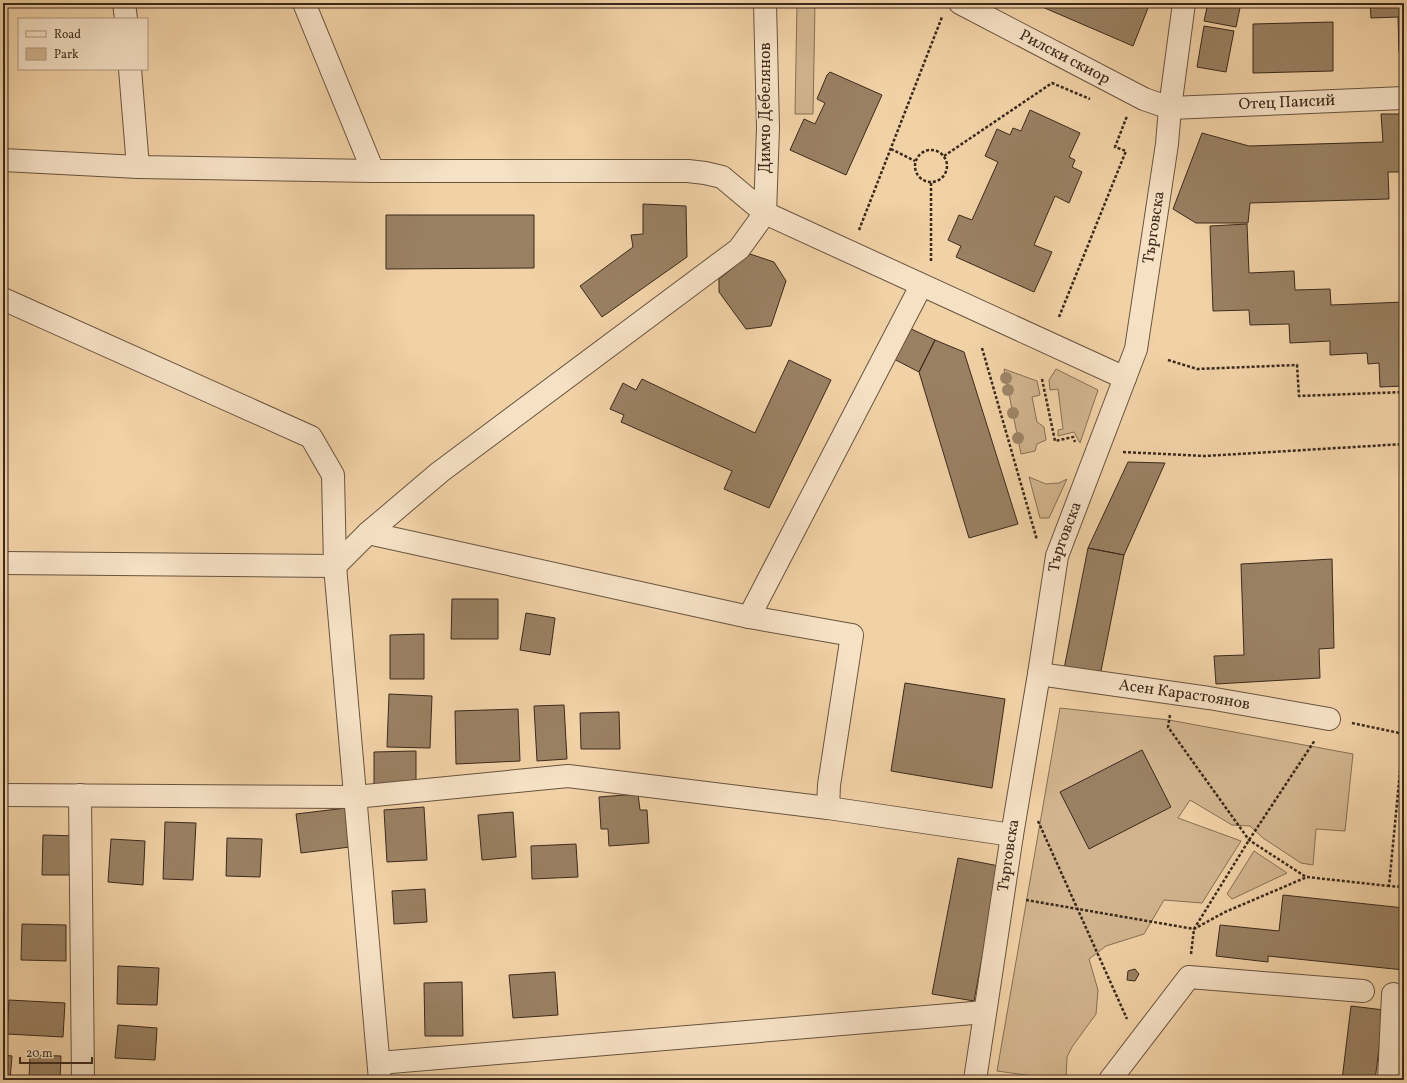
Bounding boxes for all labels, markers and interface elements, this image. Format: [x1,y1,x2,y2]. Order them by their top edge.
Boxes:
legend [18,18,148,70]
street label: Рилски скиор [1015,25,1114,90]
text: Road [54,27,81,43]
street label: Димчо Дебелянов [755,42,777,174]
text: Park [54,47,79,63]
street label: Отец Паисий [1238,90,1336,116]
street label: Търговска [1138,189,1171,265]
street label: Търговска [1044,499,1088,573]
street label: Асен Карастоянов [1117,674,1252,716]
street label: Търговска [993,818,1025,893]
scale bar [20,1039,92,1065]
text: 20 m [26,1046,53,1062]

